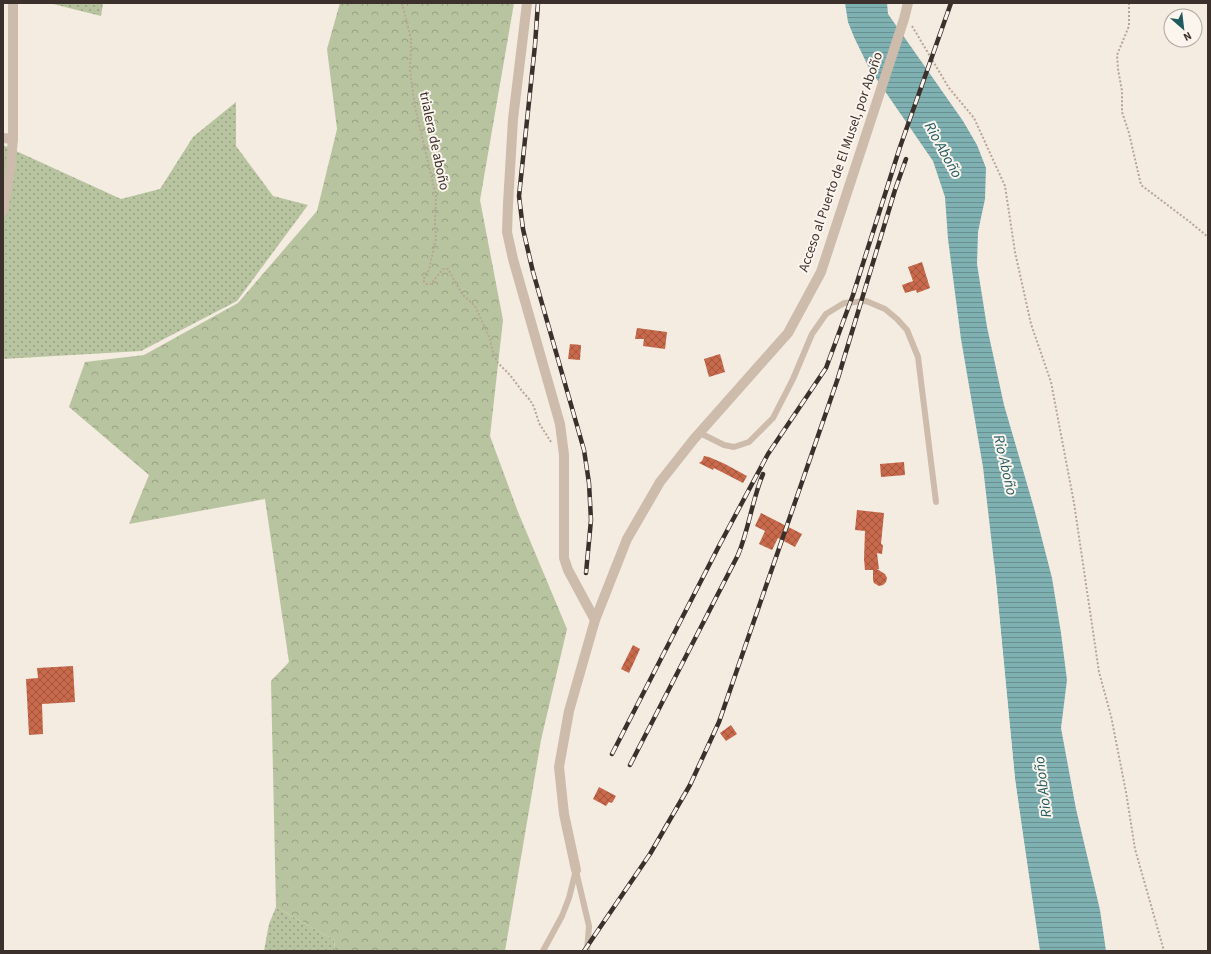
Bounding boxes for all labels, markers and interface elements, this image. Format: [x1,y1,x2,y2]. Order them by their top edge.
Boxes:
north arrow [1163,8,1203,48]
text: N [1181,28,1194,45]
street label: Acceso al Puerto de El Musel, por Aboño [794,49,888,275]
street label: trialera de aboño [414,90,454,192]
water label: Rio Aboño [919,118,967,182]
water label: Rio Aboño [988,433,1022,498]
water label: Rio Aboño [1029,755,1057,819]

